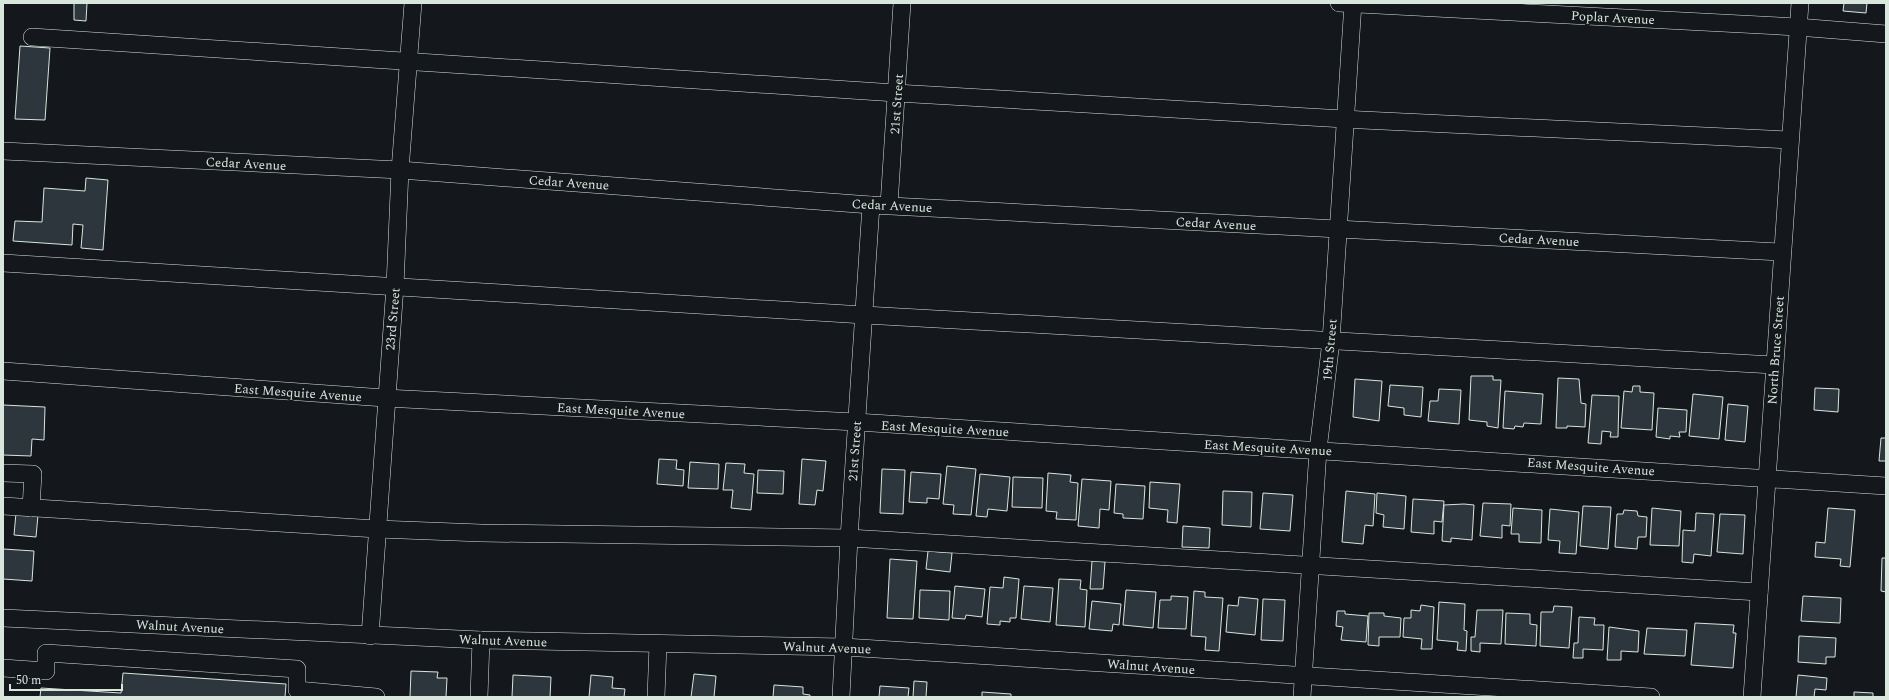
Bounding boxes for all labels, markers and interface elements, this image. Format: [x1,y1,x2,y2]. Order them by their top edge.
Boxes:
street label: Poplar Avenue [1571,6,1655,30]
street label: 21st Street [885,73,909,135]
street label: Cedar Avenue [205,152,287,176]
street label: Cedar Avenue [528,170,610,196]
street label: Cedar Avenue [851,194,933,218]
street label: Cedar Avenue [1175,212,1257,236]
street label: Cedar Avenue [1498,228,1580,252]
street label: 23rd Street [380,287,406,351]
street label: North Bruce Street [1762,295,1790,405]
street label: 19th Street [1317,318,1343,382]
street label: East Mesquite Avenue [233,379,363,407]
street label: East Mesquite Avenue [556,398,686,424]
street label: East Mesquite Avenue [880,416,1010,442]
street label: 21st Street [843,420,867,482]
street label: East Mesquite Avenue [1203,435,1333,461]
street label: East Mesquite Avenue [1526,453,1656,481]
street label: Walnut Avenue [135,615,225,639]
street label: Walnut Avenue [459,629,547,653]
street label: Walnut Avenue [783,636,871,660]
street label: Walnut Avenue [1106,654,1196,680]
scale bar [10,666,122,692]
text: 50 m [16,671,41,690]

